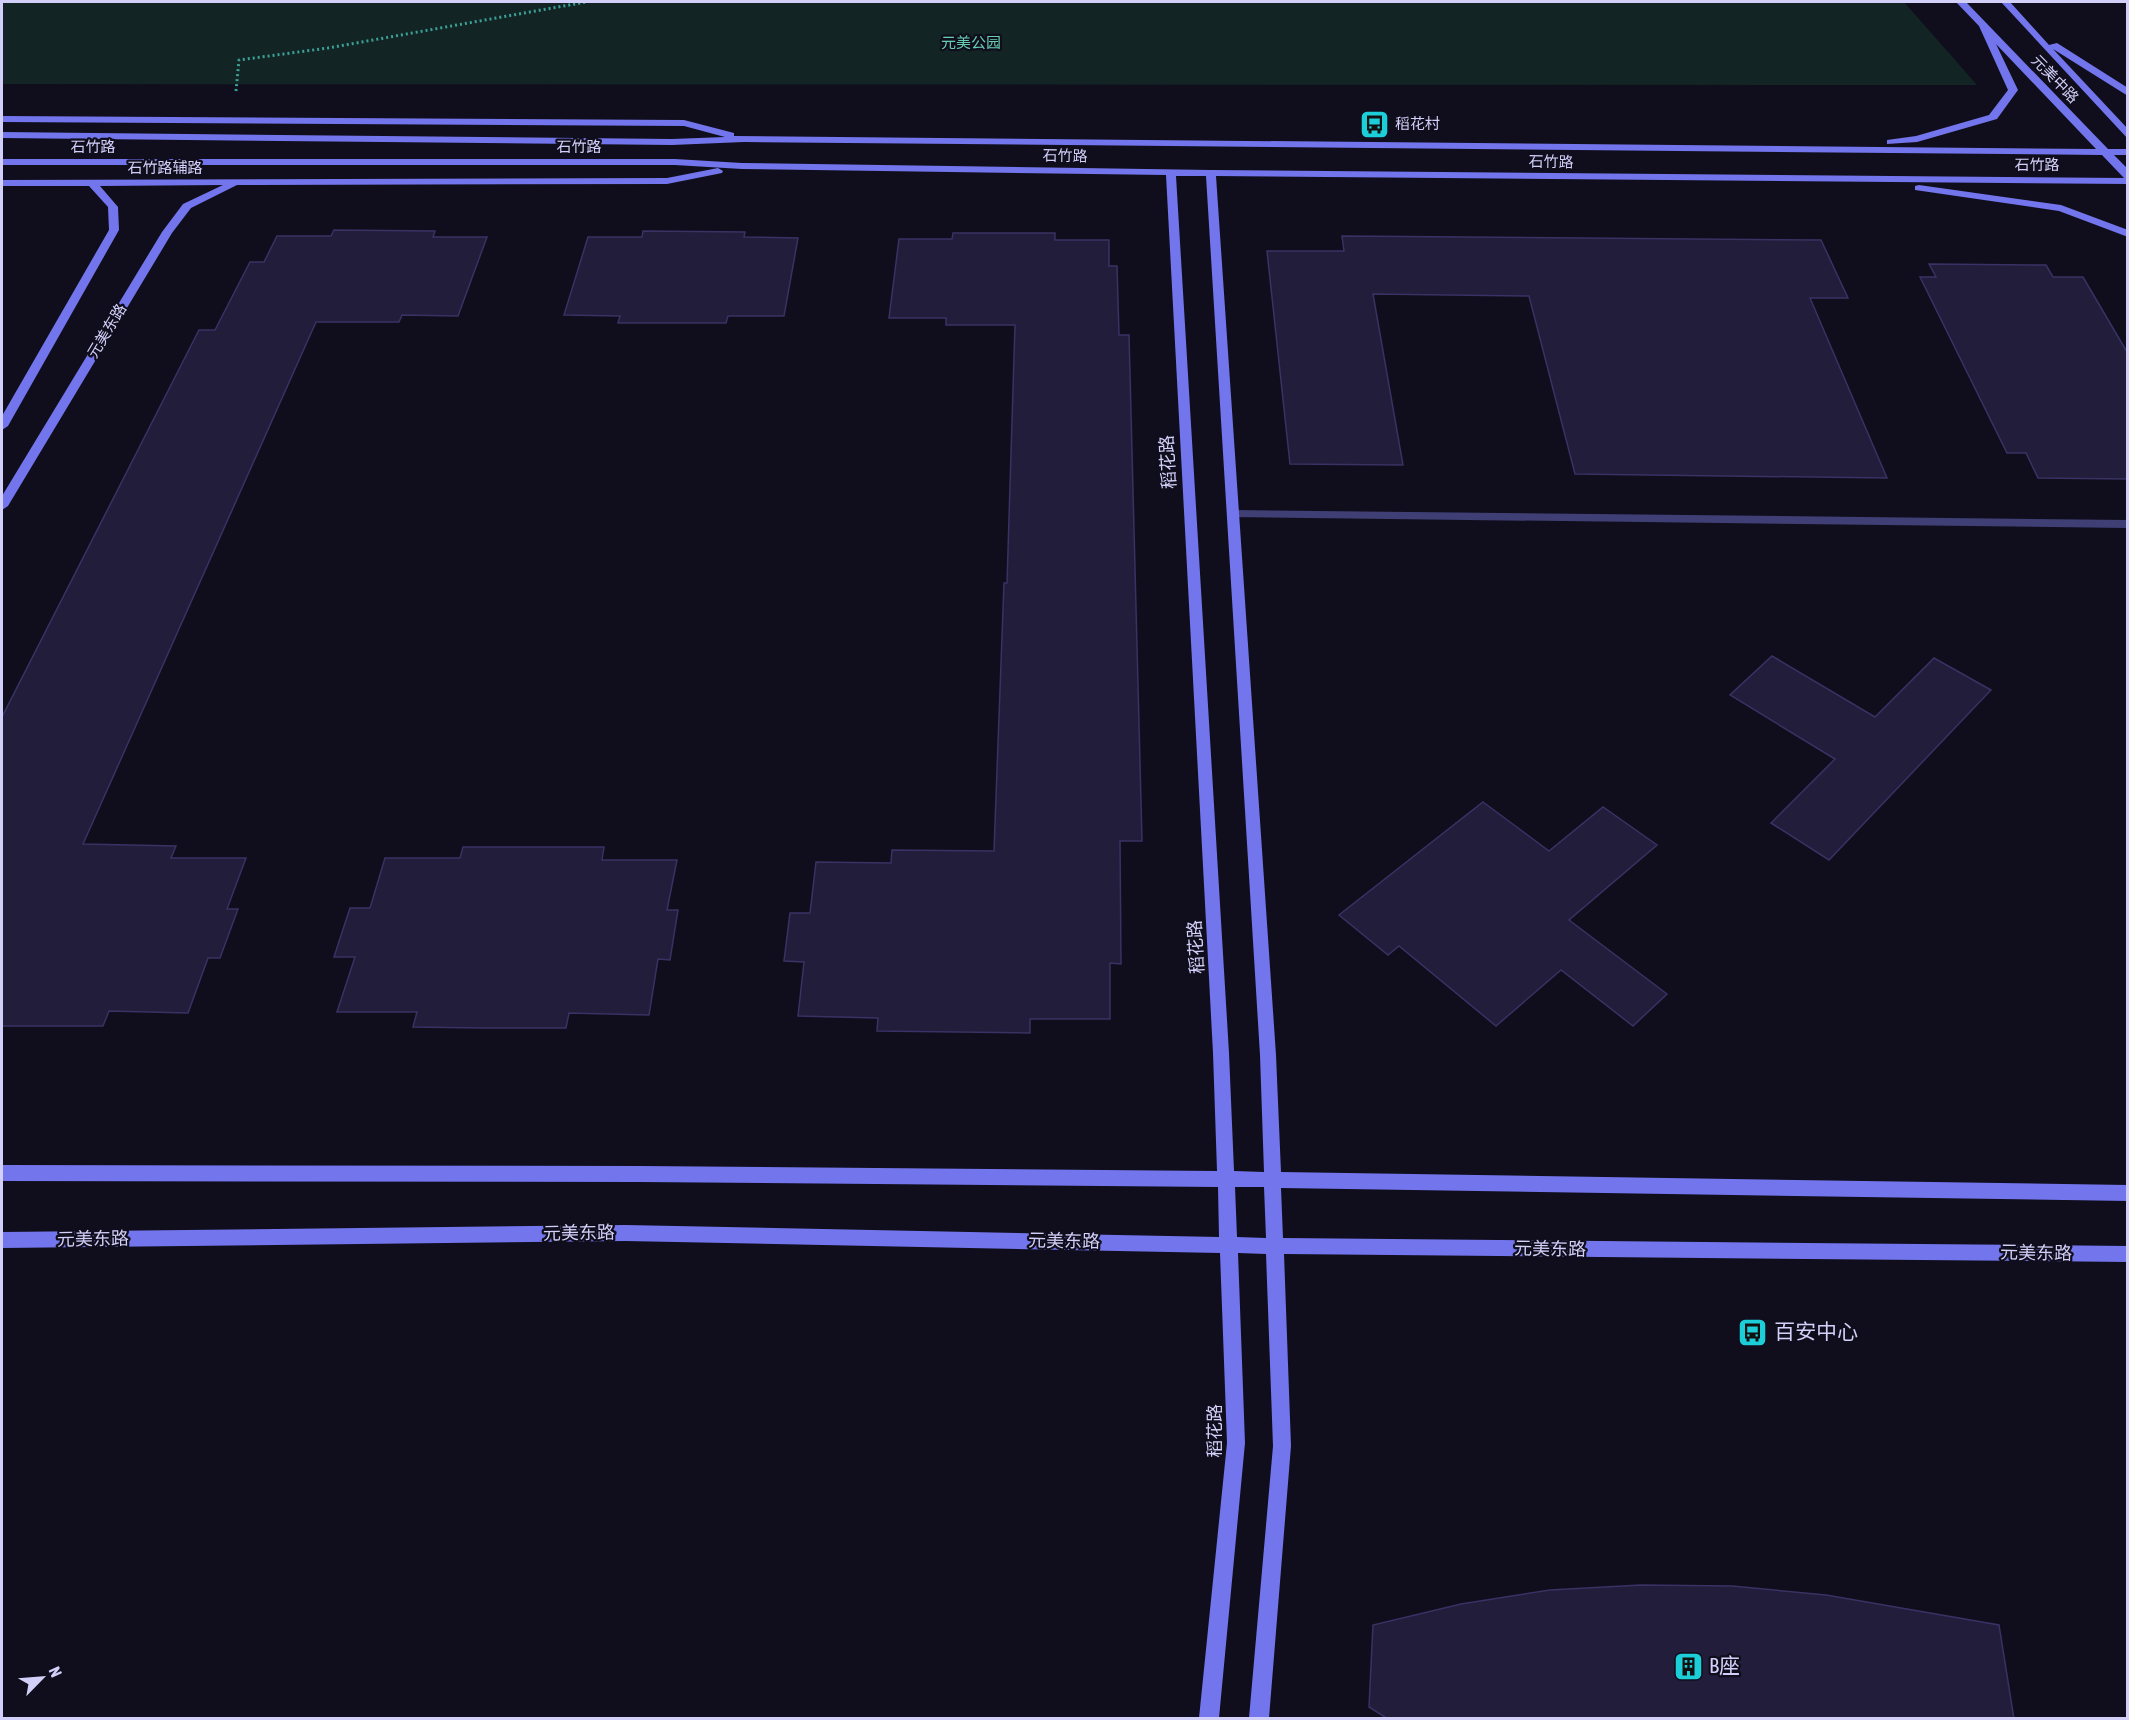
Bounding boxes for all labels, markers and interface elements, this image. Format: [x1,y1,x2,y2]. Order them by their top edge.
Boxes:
park label: 元美公园 [941,34,1001,51]
street label: 元美中路 [2028,51,2082,106]
bus stop icon: 稻花村 [1358,108,1390,140]
place label: 稻花村 [1395,115,1440,132]
street label: 石竹路 [70,138,116,155]
street label: 石竹路 [556,138,602,155]
street label: 石竹路 [1042,147,1088,164]
street label: 石竹路 [1528,153,1574,170]
street label: 石竹路 [2014,156,2060,173]
street label: 石竹路辅路 [127,159,203,176]
street label: 元美东路 [84,301,129,361]
street label: 稻花路 [1156,435,1179,490]
street label: 稻花路 [1184,920,1207,975]
street label: 元美东路 [543,1221,615,1244]
street label: 元美东路 [57,1227,129,1250]
street label: 元美东路 [1028,1229,1100,1252]
street label: 元美东路 [1514,1237,1586,1260]
street label: 元美东路 [2000,1241,2072,1264]
bus stop icon: 百安中心 [1737,1316,1769,1348]
place label: 百安中心 [1774,1319,1858,1343]
street label: 稻花路 [1204,1404,1225,1458]
north arrow [12,1648,72,1708]
building icon: B座 [1672,1650,1704,1682]
place label: B座 [1709,1653,1740,1677]
text: N [45,1664,66,1680]

